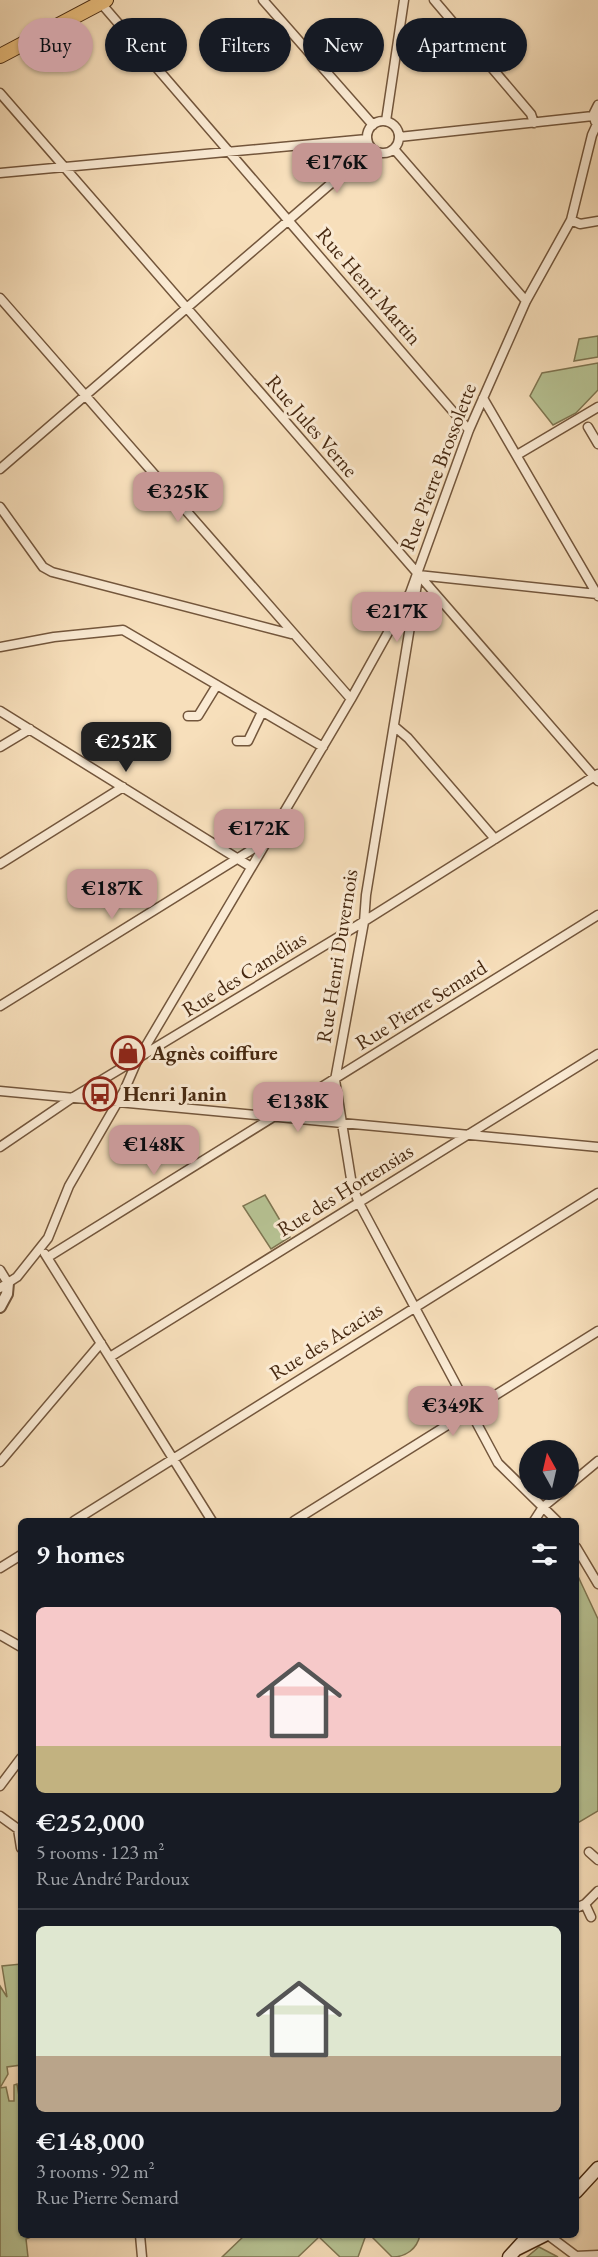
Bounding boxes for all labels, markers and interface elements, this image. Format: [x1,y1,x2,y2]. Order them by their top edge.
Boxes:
chip: Buy [18,18,93,72]
chip: Rent [105,18,187,72]
chip: Filters [199,18,291,72]
chip: New [303,18,384,72]
chip: Apartment [396,18,527,72]
pin: €176K [295,143,379,194]
text: €176K [306,149,368,175]
street label: Rue Henri Martin [311,221,428,350]
street label: Rue Jules Verne [260,369,364,483]
street label: Rue Pierre Brossolette [393,379,482,555]
pin: €325K [136,472,220,523]
text: €325K [147,478,209,504]
pin: €217K [355,592,439,643]
text: €217K [366,598,428,624]
pin: €252K [84,722,168,773]
text: €252K [95,728,157,754]
pin: €172K [217,809,301,860]
text: €172K [228,815,290,841]
street label: Rue Henri Duvernois [309,867,364,1045]
pin: €187K [70,869,154,920]
text: €187K [81,875,143,901]
street label: Rue des Camélias [177,925,311,1022]
street label: Rue Pierre Semard [350,953,492,1056]
shop icon: Agnès coiffure [110,1035,146,1071]
place label: Agnès coiffure [150,1039,278,1066]
bus stop icon: Henri Janin [82,1076,118,1112]
place label: Henri Janin [123,1080,227,1107]
pin: €138K [256,1082,340,1133]
text: €138K [267,1088,329,1114]
pin: €148K [112,1125,196,1176]
text: €148K [123,1131,185,1157]
street label: Rue des Hortensias [272,1137,418,1242]
street label: Rue des Acacias [264,1295,387,1386]
pin: €349K [411,1386,495,1437]
text: €349K [422,1392,484,1418]
north arrow [519,1440,579,1500]
map controls [519,1440,579,1500]
text: 9 homes [36,1537,125,1571]
icon: filters [528,1538,561,1571]
icon: home [245,1646,353,1754]
text: €252,000 [36,1805,144,1839]
text: 5 rooms · 123 m² [36,1839,164,1865]
text: Rue André Pardoux [36,1865,189,1891]
icon: home [245,1965,353,2073]
text: €148,000 [36,2124,144,2158]
text: 3 rooms · 92 m² [36,2158,155,2184]
text: Rue Pierre Semard [36,2184,179,2210]

